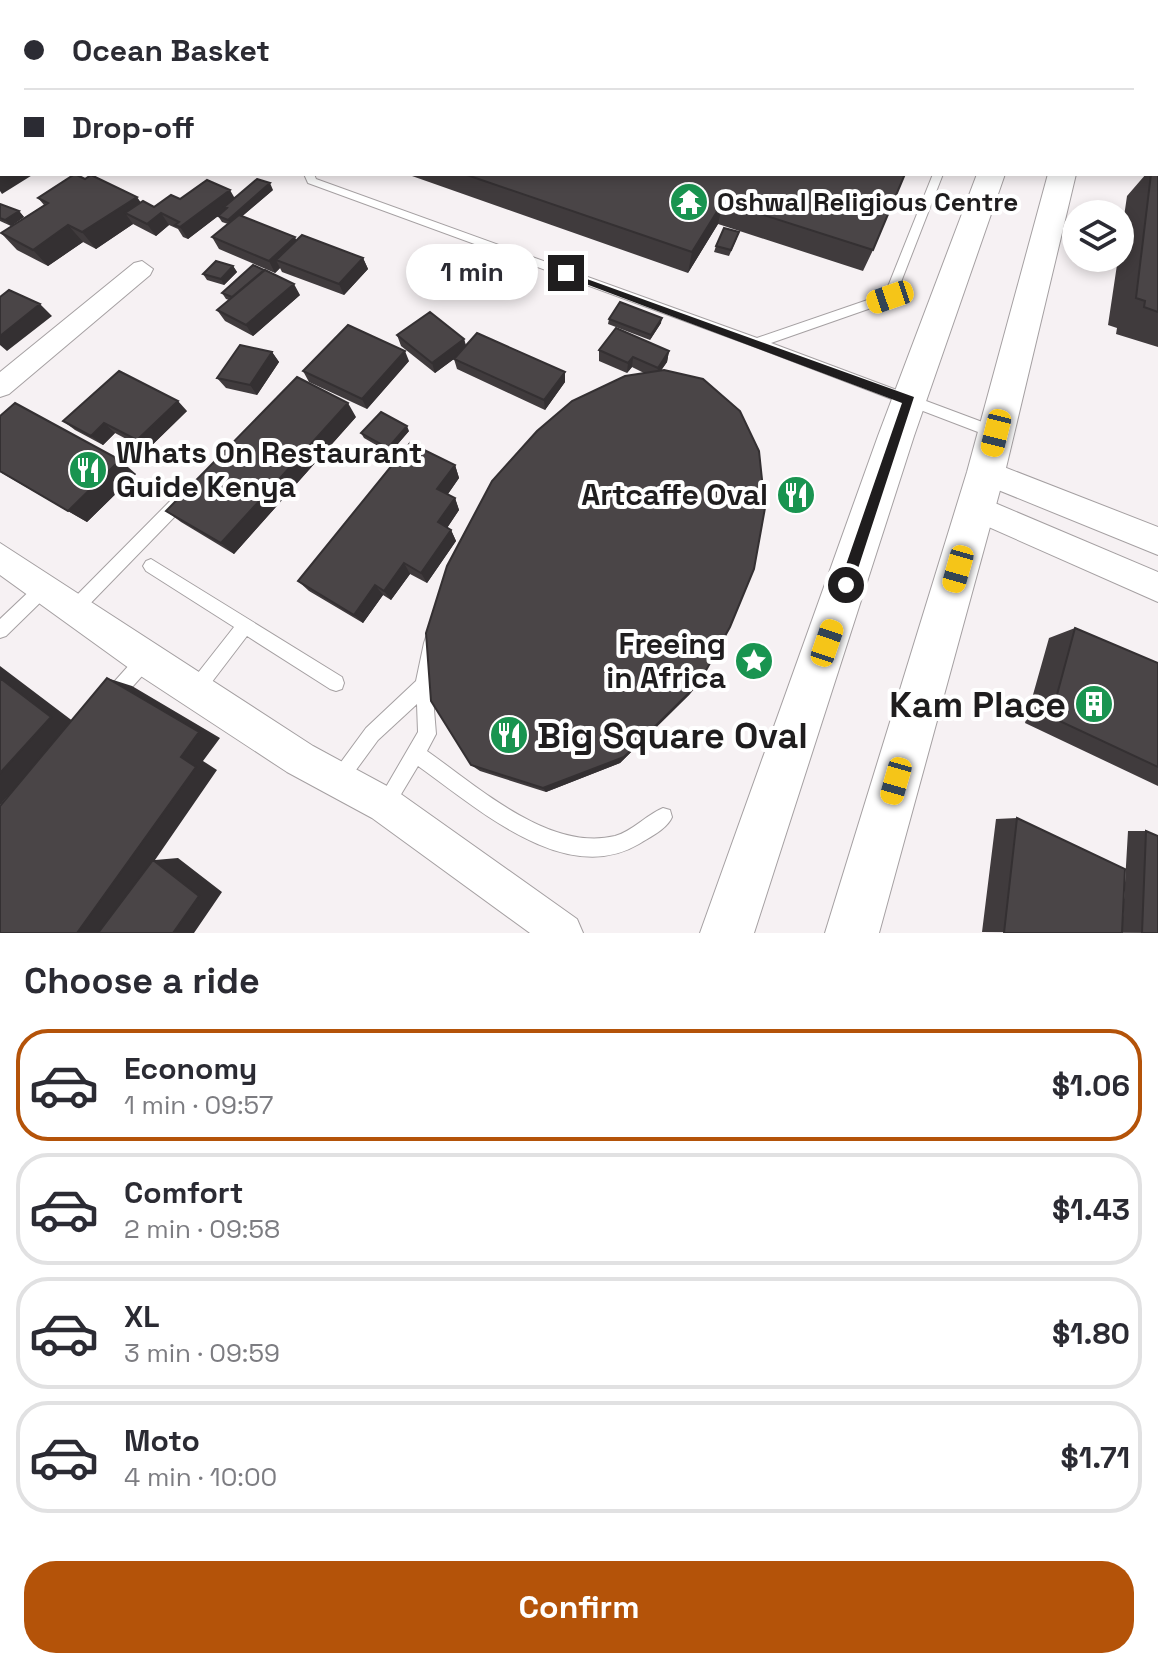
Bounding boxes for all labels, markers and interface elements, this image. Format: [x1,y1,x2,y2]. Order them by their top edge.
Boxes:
text: Ocean Basket [72,31,270,70]
text: Drop-off [72,108,195,147]
temple icon: Oshwal Religious Centre [668,181,710,223]
place label: Oshwal Religious Centre [717,185,1018,219]
map controls [1062,200,1134,272]
button: layers [1062,200,1134,272]
callout: 1 min [406,245,538,301]
text: 1 min [440,255,504,289]
route end [548,255,584,291]
car [863,278,917,316]
car [979,407,1013,459]
place label: Whats On Restaurant Guide Kenya [116,433,422,506]
restaurant icon: Whats On Restaurant Guide Kenya [67,449,109,491]
restaurant icon: Artcaffe Oval [775,474,817,516]
place label: Artcaffe Oval [581,475,768,514]
car [940,543,976,595]
route start [828,567,864,603]
car [808,616,846,670]
place label: Freeing in Africa [606,624,726,697]
place icon: Freeing in Africa [733,640,775,682]
place label: Kam Place [889,682,1066,728]
building icon: Kam Place [1073,683,1115,725]
place label: Big Square Oval [537,713,808,759]
restaurant icon: Big Square Oval [488,714,530,756]
car [878,755,914,807]
text: Choose a ride [24,958,260,1004]
icon: car [28,1049,100,1121]
text: Economy [124,1049,257,1088]
text: $1.06 [1052,1066,1130,1105]
text: 1 min · 09:57 [124,1088,274,1122]
icon: car [28,1173,100,1245]
text: Comfort [124,1173,243,1212]
text: $1.43 [1052,1190,1130,1229]
text: 2 min · 09:58 [124,1212,280,1246]
icon: car [28,1297,100,1369]
text: XL [124,1297,160,1336]
text: $1.80 [1052,1314,1130,1353]
text: 3 min · 09:59 [124,1336,280,1370]
icon: car [28,1421,100,1493]
text: Moto [124,1421,200,1460]
text: $1.71 [1060,1438,1130,1477]
text: 4 min · 10:00 [124,1460,277,1494]
button: Confirm [24,1561,1134,1653]

